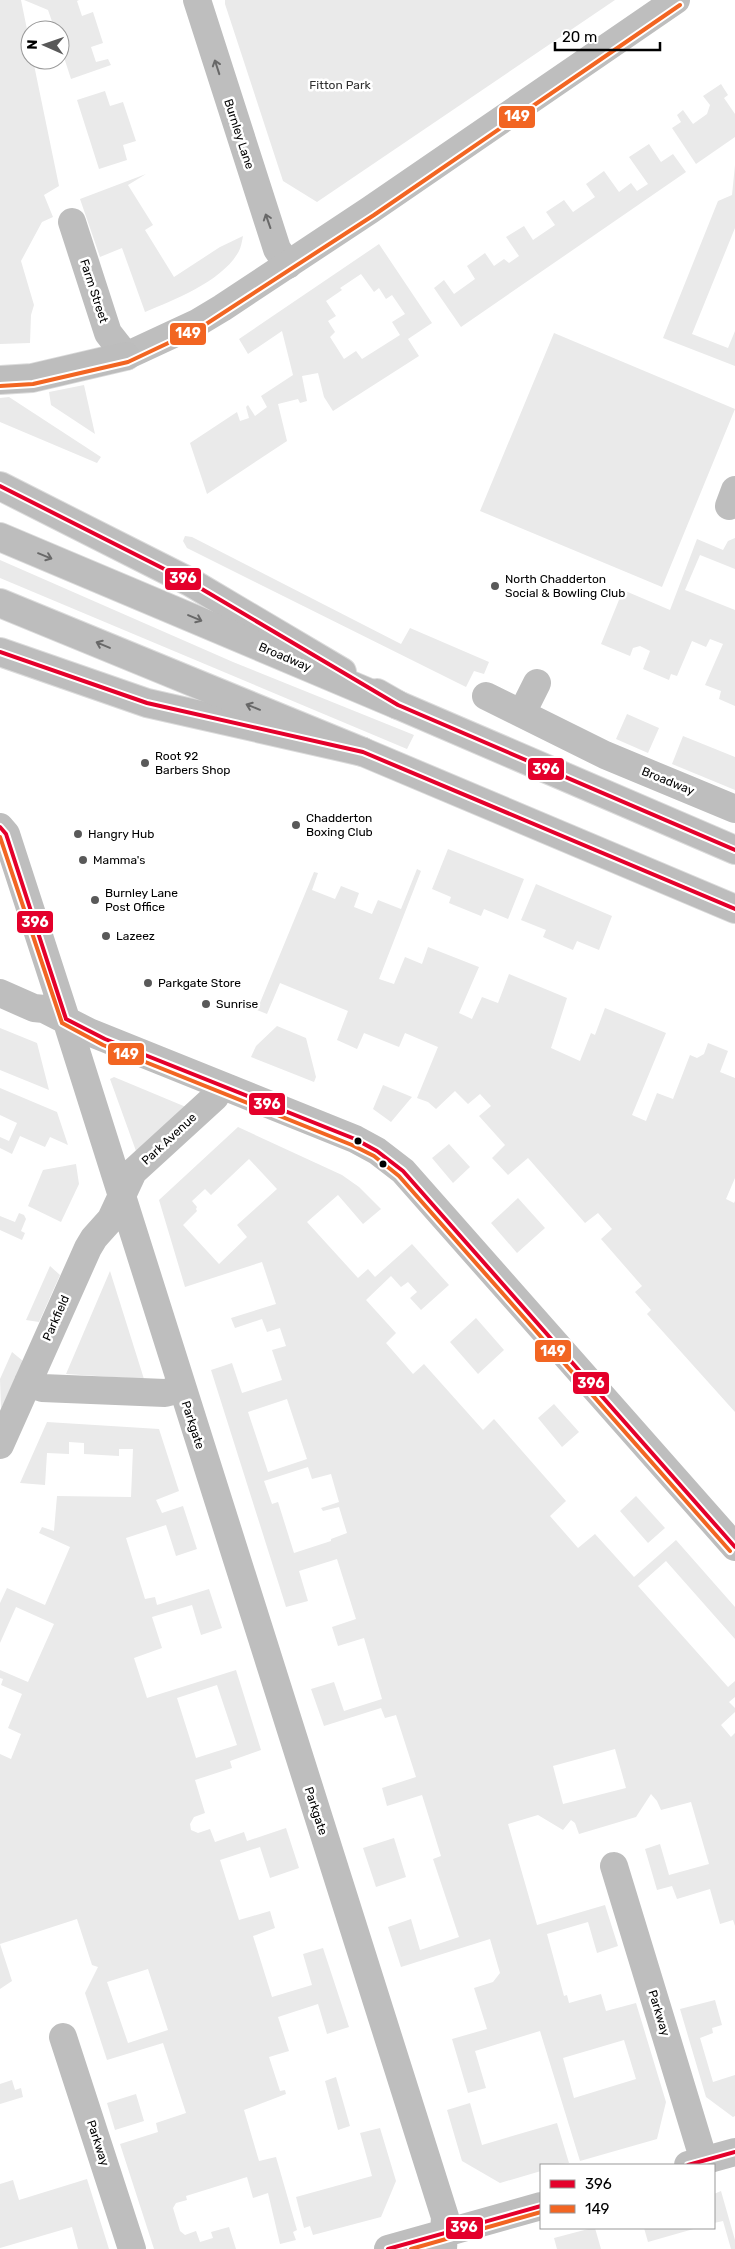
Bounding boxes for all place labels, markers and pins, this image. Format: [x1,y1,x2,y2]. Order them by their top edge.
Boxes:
place label: North Chadderton Social & Bowling Club [505,572,625,600]
marker: North Chadderton Social & Bowling Club [489,580,501,592]
place label: Root 92 Barbers Shop [155,749,231,777]
marker: Root 92 Barbers Shop [139,757,151,769]
place label: Chadderton Boxing Club [306,811,373,839]
marker: Chadderton Boxing Club [290,819,302,831]
place label: Hangry Hub [88,827,154,841]
marker: Hangry Hub [72,828,84,840]
place label: Mamma's [93,853,145,867]
marker: Mamma's [77,854,89,866]
place label: Burnley Lane Post Office [105,886,178,914]
marker: Burnley Lane Post Office [89,894,101,906]
place label: Lazeez [116,929,155,943]
marker: Lazeez [100,930,112,942]
place label: Parkgate Store [158,976,241,990]
marker: Parkgate Store [142,977,154,989]
place label: Sunrise [216,997,259,1011]
marker: Sunrise [200,998,212,1010]
unlabelled marker [353,1136,363,1146]
unlabelled marker [378,1159,388,1169]

